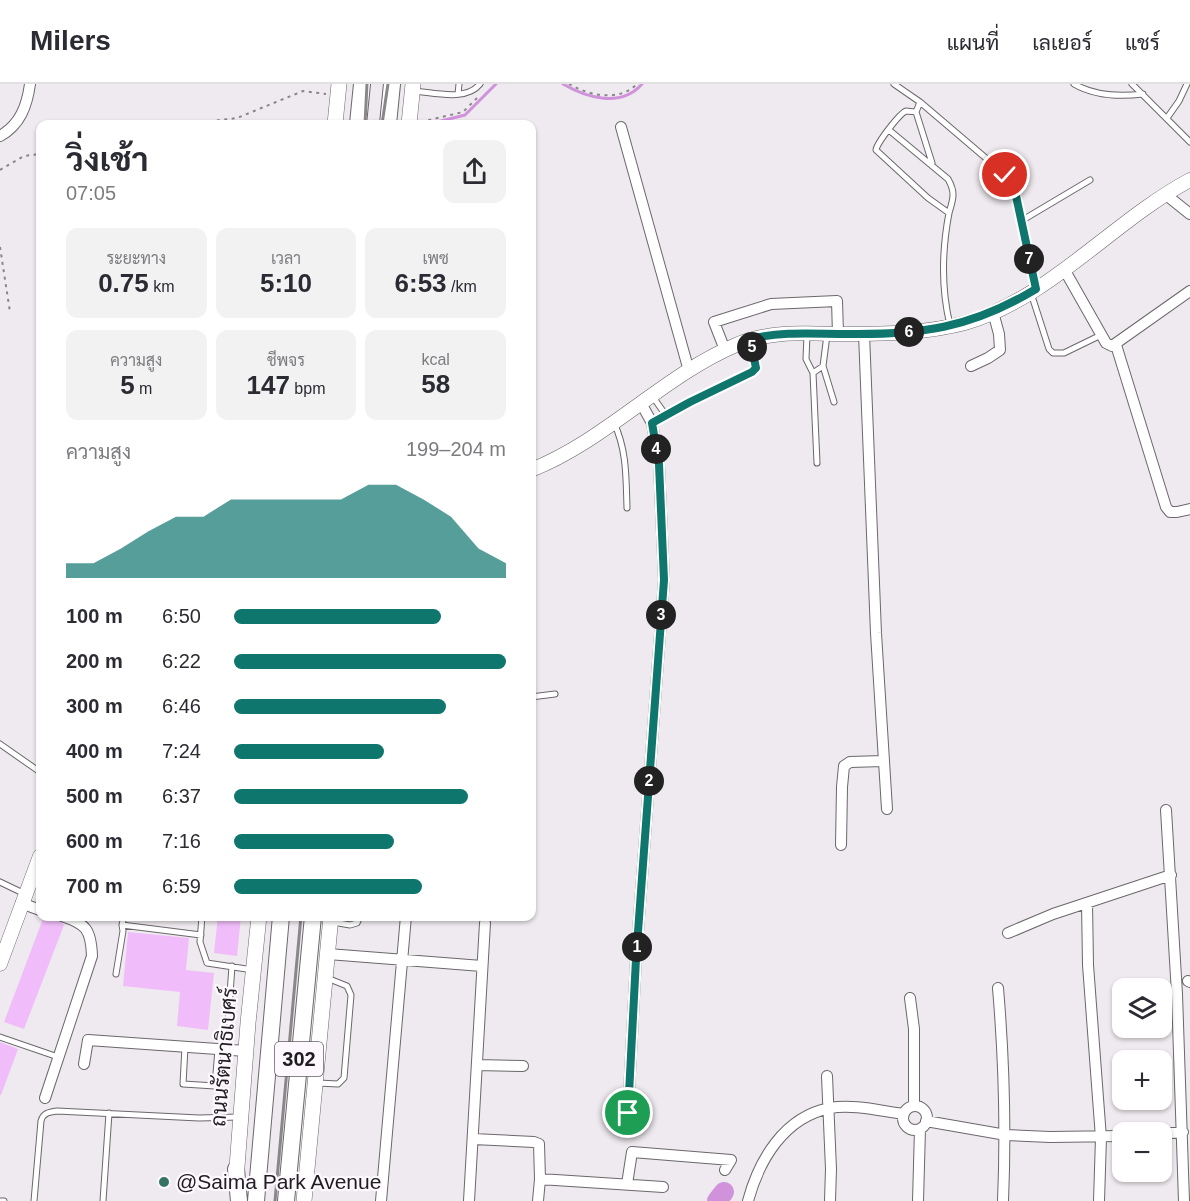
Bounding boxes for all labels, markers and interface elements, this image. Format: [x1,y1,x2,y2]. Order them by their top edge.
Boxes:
text: Milers [30,25,111,56]
text: แผนที่ [947,31,999,54]
text: เลเยอร์ [1032,31,1092,54]
text: แชร์ [1125,31,1160,54]
button: share [443,140,506,203]
text: วิ่งเช้า [66,141,149,178]
pin [979,149,1030,200]
icon: check [988,158,1021,191]
text: 07:05 [66,182,116,204]
pin: 7 [1014,244,1044,274]
text: ระยะทาง [107,250,166,267]
text: เวลา [271,250,301,267]
text: เพซ [422,250,449,267]
text: 7 [1025,250,1033,267]
text: 0.75 [98,268,149,298]
text: 5:10 [260,268,312,298]
text: 6:53 [395,268,447,298]
text: km [149,278,175,295]
text: /km [447,278,477,295]
pin: 6 [894,317,924,347]
text: 6 [905,323,913,340]
pin: 5 [737,332,767,362]
text: 5 [748,338,756,355]
text: kcal [421,351,450,368]
text: ความสูง [110,352,162,369]
text: ชีพจร [267,352,305,369]
text: 58 [421,369,450,399]
text: 5 [120,370,135,400]
text: 147 [247,370,290,400]
text: m [135,380,152,397]
text: bpm [290,380,325,397]
pin: 4 [641,434,671,464]
text: 199–204 m [406,438,506,460]
text: 4 [652,440,660,457]
text: ความสูง [66,441,131,463]
pin: 3 [646,600,676,630]
text: 100 m [66,605,123,627]
text: 6:50 [162,605,201,627]
text: 3 [657,606,665,623]
text: 200 m [66,650,123,672]
text: 6:22 [162,650,201,672]
text: 300 m [66,695,123,717]
text: 6:46 [162,695,201,717]
text: 400 m [66,740,123,762]
text: 7:24 [162,740,201,762]
pin: 2 [634,766,664,796]
text: 2 [645,772,653,789]
text: 500 m [66,785,123,807]
text: 6:37 [162,785,201,807]
text: 600 m [66,830,123,852]
text: 7:16 [162,830,201,852]
text: 700 m [66,875,123,897]
text: 6:59 [162,875,201,897]
pin: 1 [622,932,652,962]
text: 1 [633,938,641,955]
map controls [1112,978,1172,1182]
button: layers [1112,978,1172,1038]
street label: ถนนรัตนาธิเบศร์ [204,986,241,1128]
road number: 302 [275,1042,323,1076]
button: + [1112,1050,1172,1110]
pin [602,1087,653,1138]
icon: arrive [611,1096,644,1129]
button: − [1112,1122,1172,1182]
place label: @Saima Park Avenue [176,1170,381,1193]
marker: @Saima Park Avenue [157,1175,171,1189]

